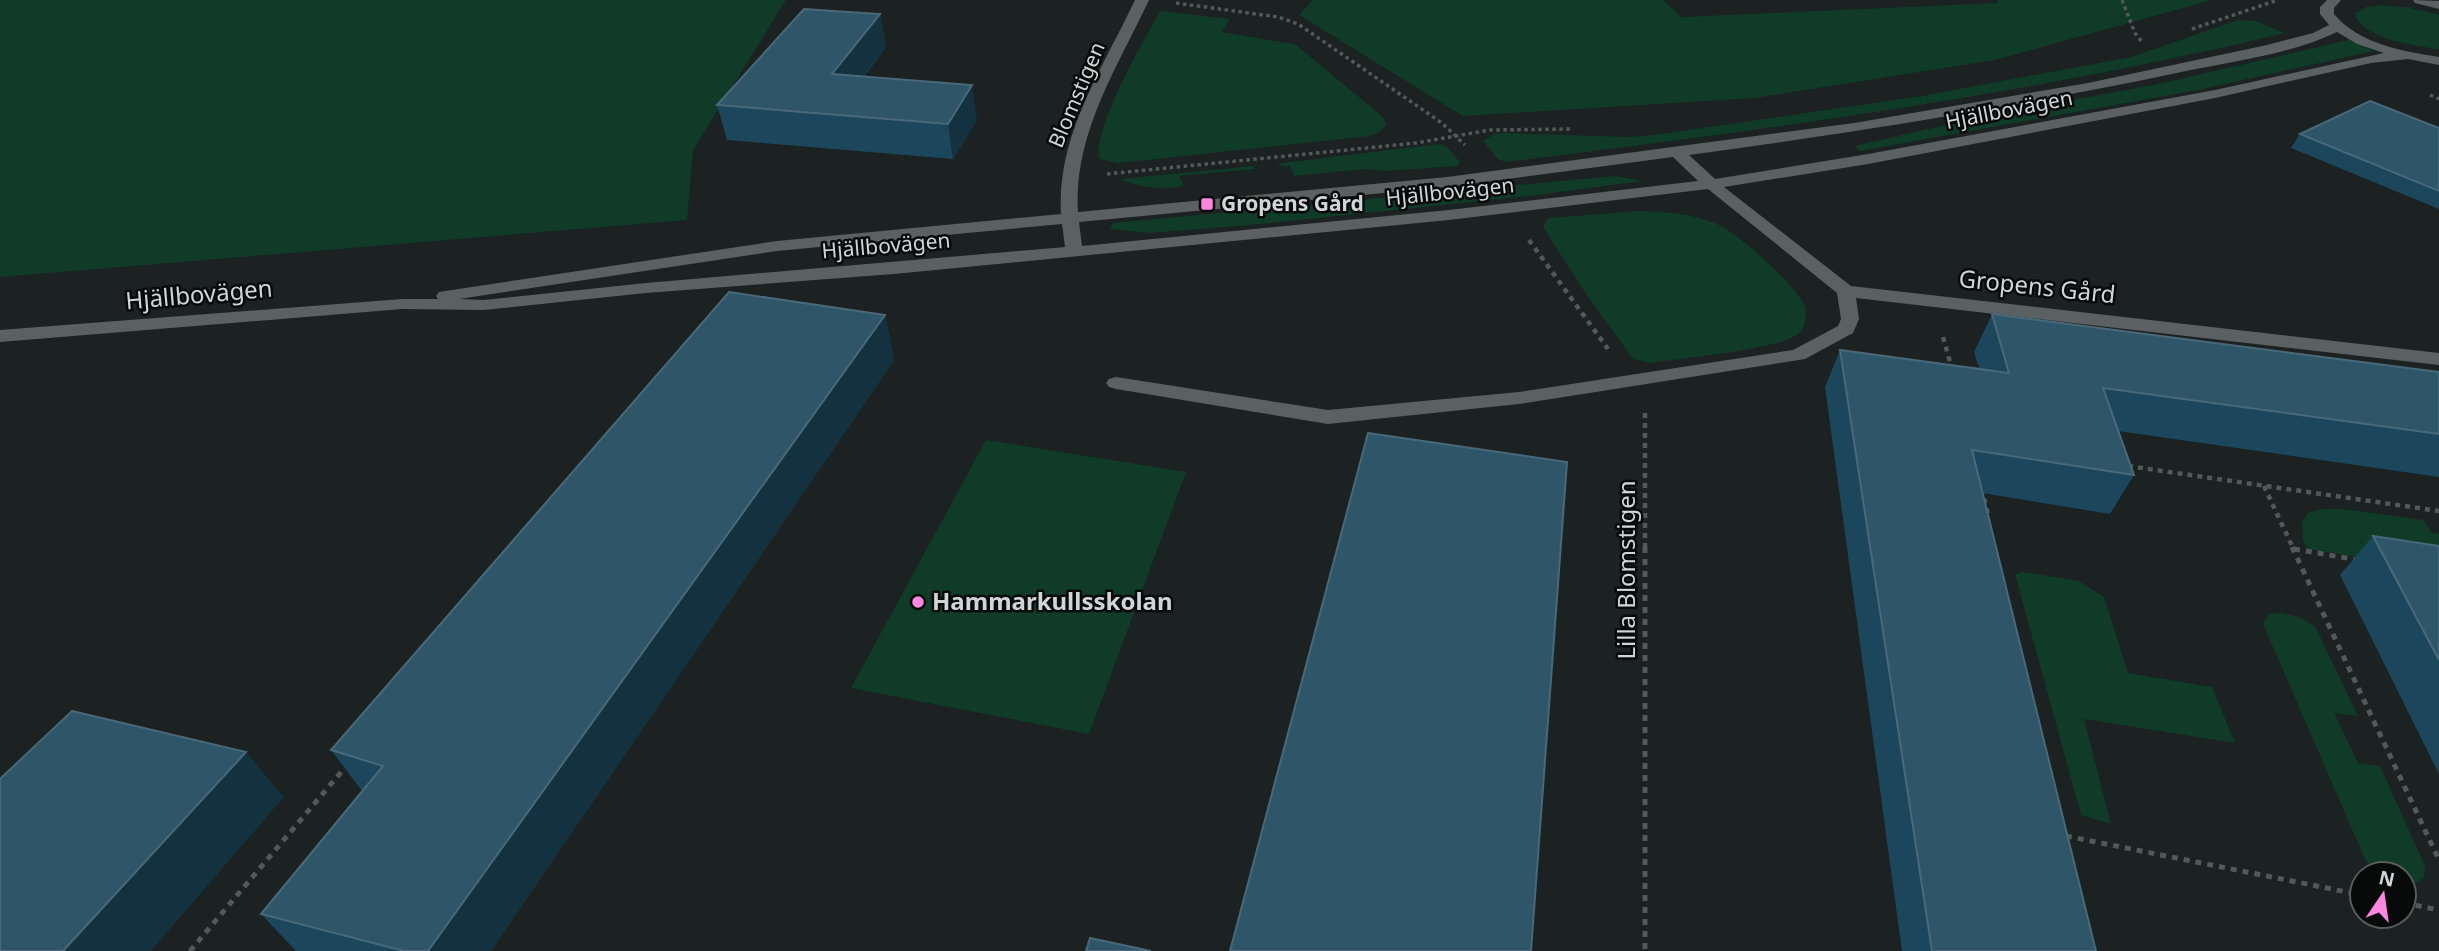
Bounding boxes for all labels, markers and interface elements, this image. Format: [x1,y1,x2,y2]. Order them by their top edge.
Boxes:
street label: Blomstigen [1041,37,1111,152]
street label: Hjällbovägen [1943,83,2075,135]
street label: Hjällbovägen [1384,170,1515,212]
place label: Gropens Gård [1221,189,1364,217]
marker: Gropens Gård [1199,196,1215,212]
street label: Hjällbovägen [820,225,951,265]
street label: Gropens Gård [1957,261,2117,310]
street label: Hjällbovägen [124,271,274,316]
street label: Lilla Blomstigen [1609,480,1642,660]
place label: Hammarkullsskolan [932,584,1173,617]
marker: Hammarkullsskolan [910,594,926,610]
north arrow [2348,860,2418,930]
text: N [2376,864,2397,893]

